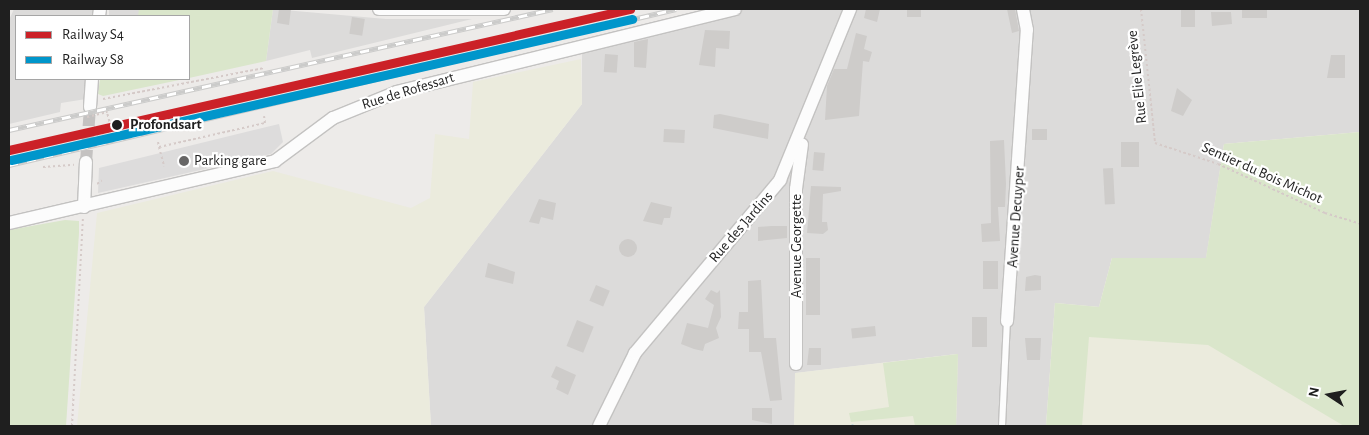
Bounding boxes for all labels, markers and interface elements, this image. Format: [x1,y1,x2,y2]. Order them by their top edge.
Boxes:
legend [15,15,190,80]
text: Railway S4 [62,27,124,42]
street label: Rue Elie Legrève [1123,29,1151,125]
text: Railway S8 [62,52,124,67]
street label: Rue de Rofessart [360,68,456,114]
marker: Profondsart [108,116,126,134]
place label: Profondsart [130,116,202,134]
street label: Sentier du Bois Michot [1199,138,1325,208]
place label: Parking gare [194,152,267,170]
marker: Parking gare [178,155,190,167]
street label: Avenue Decuyper [1003,166,1029,268]
street label: Rue des Jardins [705,188,777,266]
street label: Avenue Georgette [788,194,806,298]
north arrow [1304,370,1354,420]
text: N [1306,386,1322,398]

